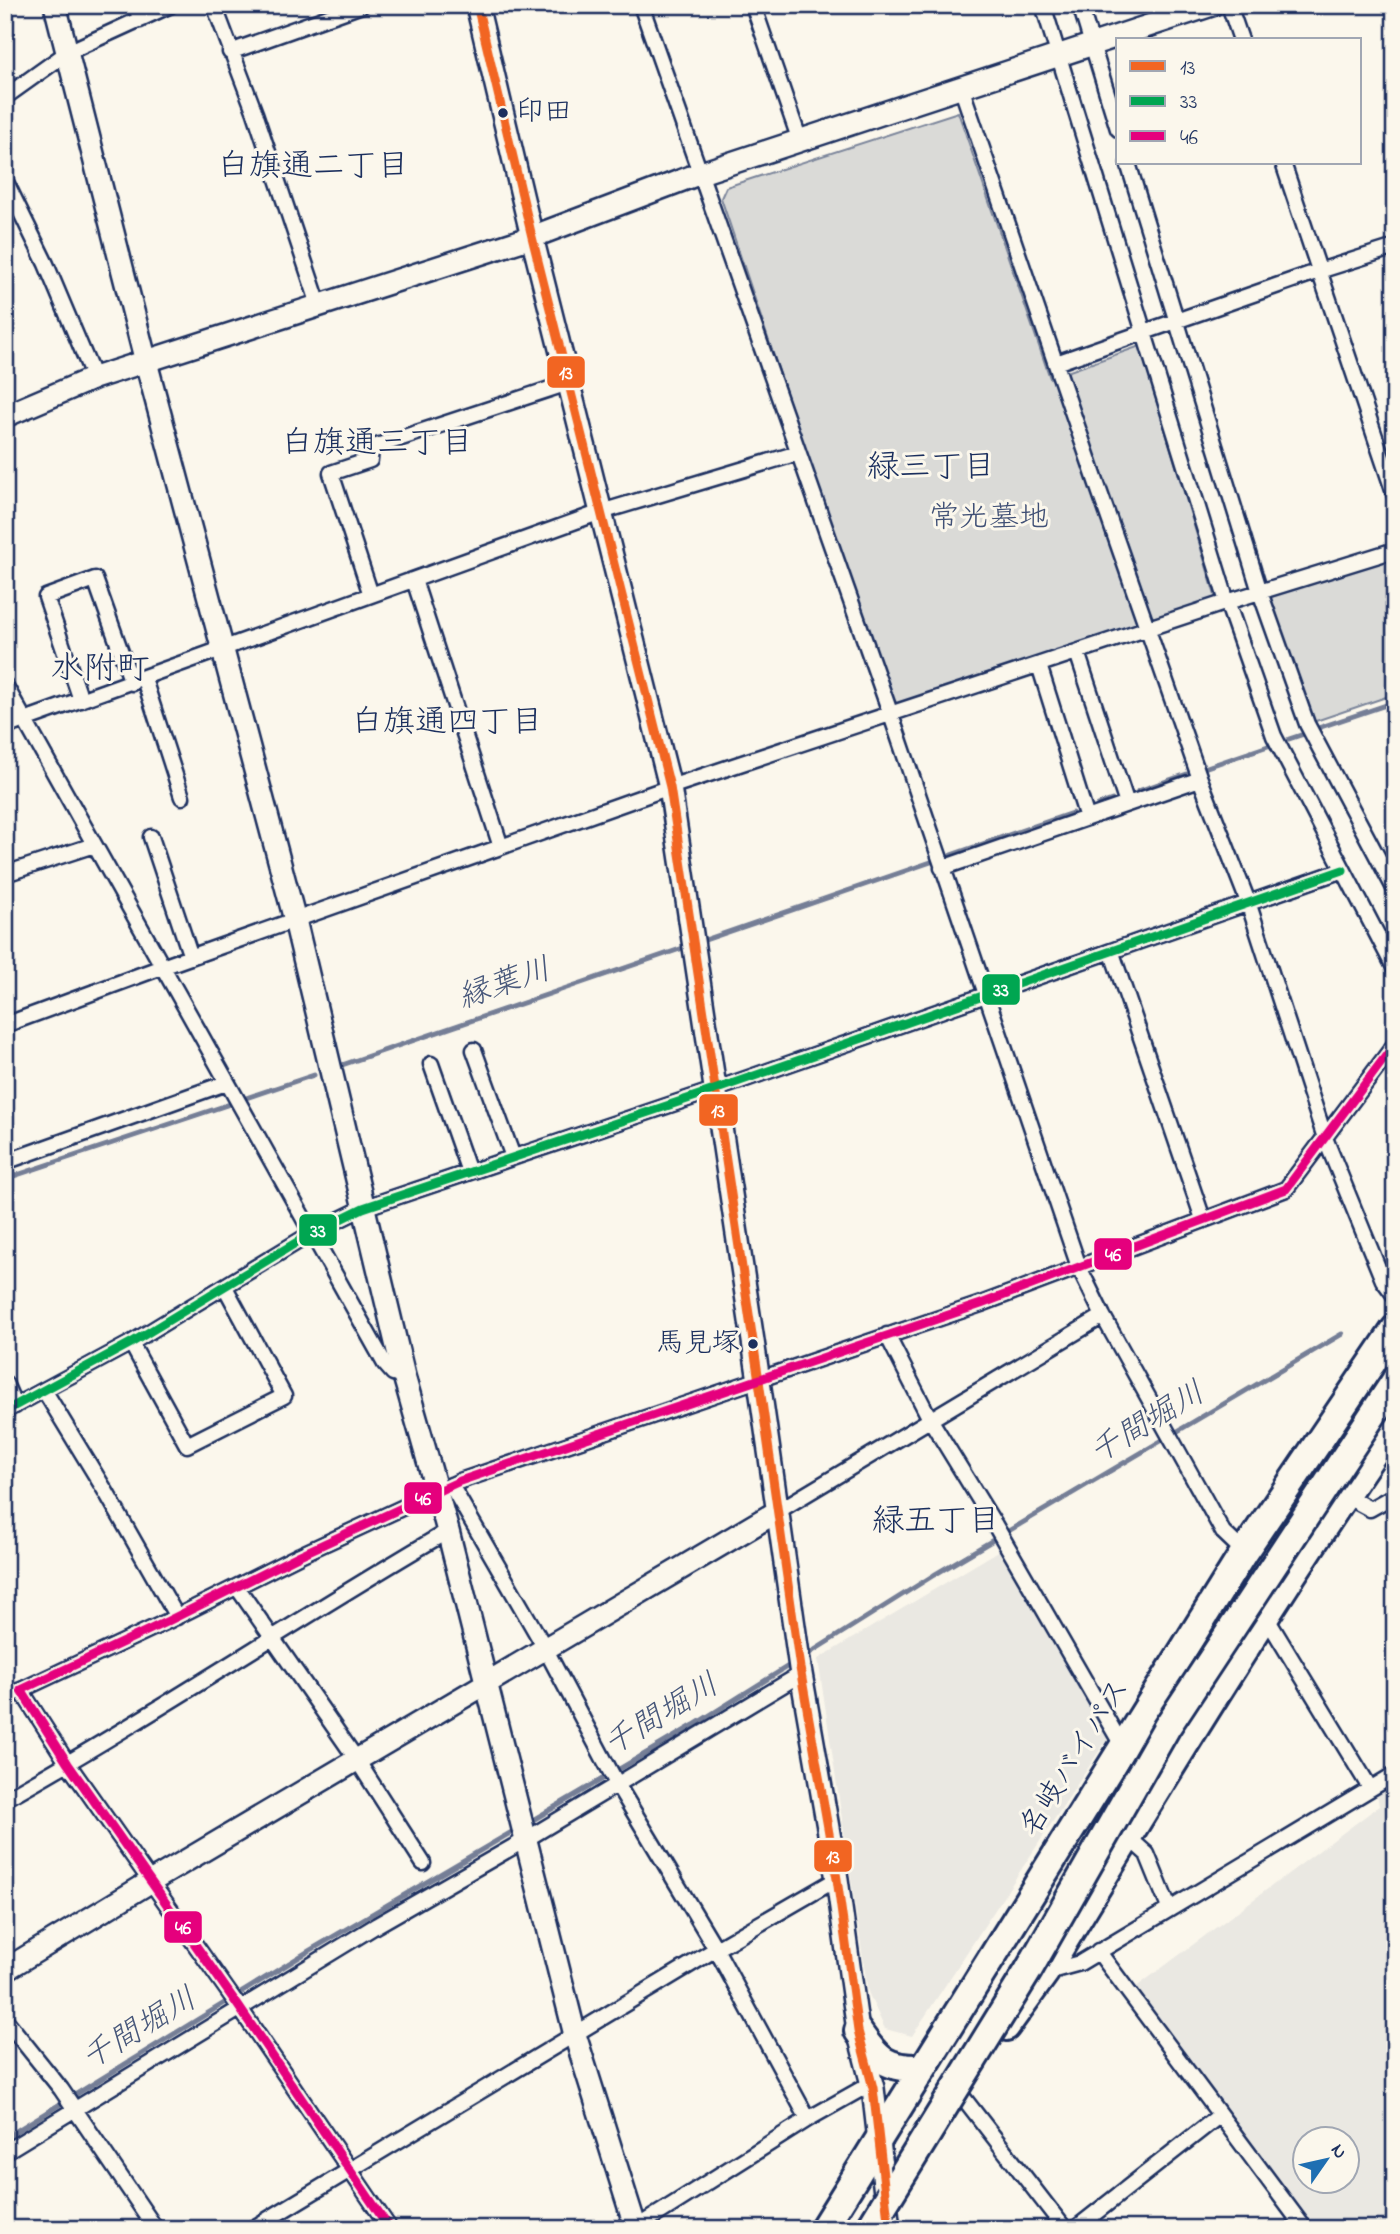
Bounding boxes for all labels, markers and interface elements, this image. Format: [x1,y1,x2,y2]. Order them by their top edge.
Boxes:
legend [1116,38,1362,164]
text: 13 [1180,54,1195,84]
text: 33 [1180,88,1197,118]
place label: 印田 [516,93,572,134]
marker: 印田 [496,106,510,120]
text: 46 [1180,124,1198,154]
district label: 白旗通二丁目 [217,144,409,191]
line badge: 13 [546,355,586,389]
text: 13 [559,361,573,388]
district label: 白旗通三丁目 [281,421,473,468]
district label: 緑三丁目 [867,445,995,492]
park label: 常光墓地 [929,497,1049,541]
district label: 水附町 [51,646,150,694]
district label: 白旗通四丁目 [351,700,543,747]
water label: 縁葉川 [452,947,558,1023]
line badge: 33 [981,973,1021,1006]
text: 33 [992,978,1009,1005]
line badge: 13 [698,1093,739,1127]
text: 13 [711,1099,725,1126]
line badge: 33 [298,1213,338,1247]
text: 33 [309,1219,326,1246]
line badge: 46 [1093,1237,1133,1271]
text: 46 [1105,1243,1122,1270]
place label: 馬見塚 [656,1324,740,1365]
marker: 馬見塚 [746,1337,760,1351]
water label: 千間堀川 [1081,1371,1215,1477]
line badge: 46 [403,1481,443,1515]
text: 46 [415,1487,432,1514]
district label: 緑五丁目 [872,1499,1000,1546]
water label: 千間堀川 [595,1663,729,1769]
street label: 名岐バイパス [1010,1670,1142,1846]
line badge: 13 [813,1839,853,1873]
text: 13 [826,1845,840,1872]
line badge: 46 [163,1910,203,1944]
text: 46 [175,1916,192,1943]
water label: 千間堀川 [73,1977,207,2083]
north arrow [1292,2126,1362,2196]
text: N [1323,2139,1353,2165]

